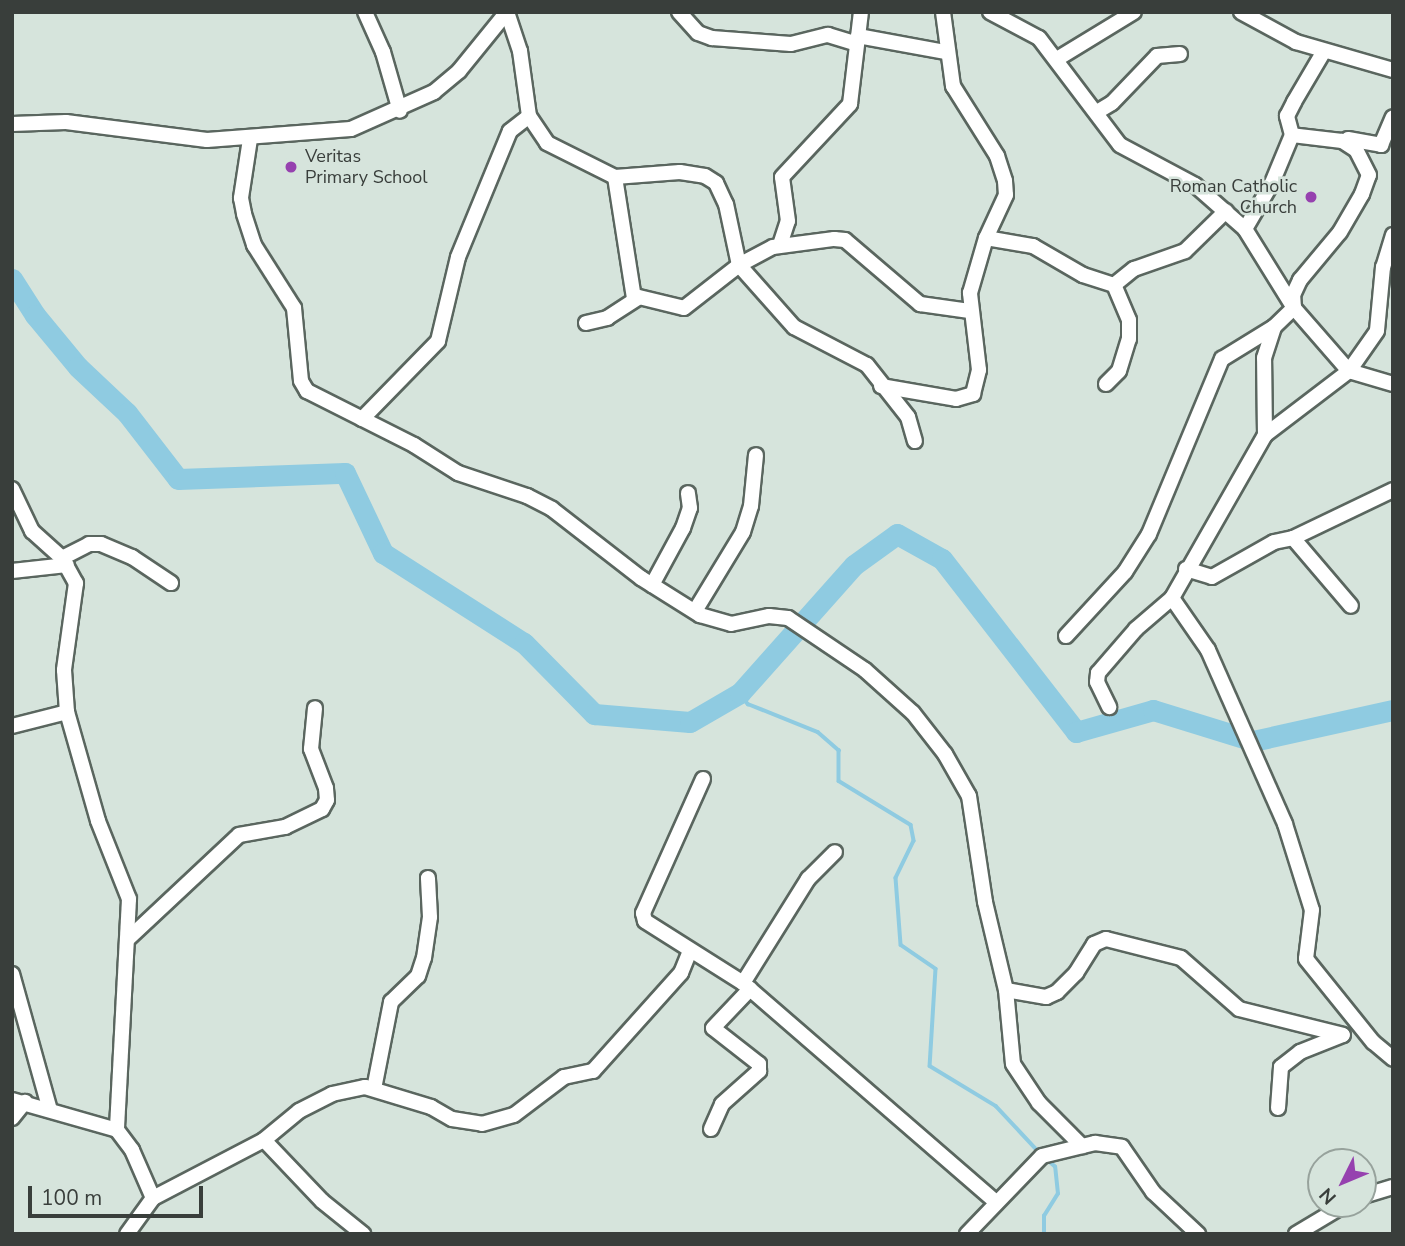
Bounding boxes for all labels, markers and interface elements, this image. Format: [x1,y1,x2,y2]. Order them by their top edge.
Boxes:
place label: Veritas Primary School [305,146,428,188]
marker: Veritas Primary School [283,159,299,175]
place label: Roman Catholic Church [1170,176,1297,218]
marker: Roman Catholic Church [1303,189,1319,205]
north arrow [1307,1148,1377,1218]
scale bar [32,1172,206,1216]
text: N [1314,1182,1342,1210]
text: 100 m [41,1184,102,1212]

